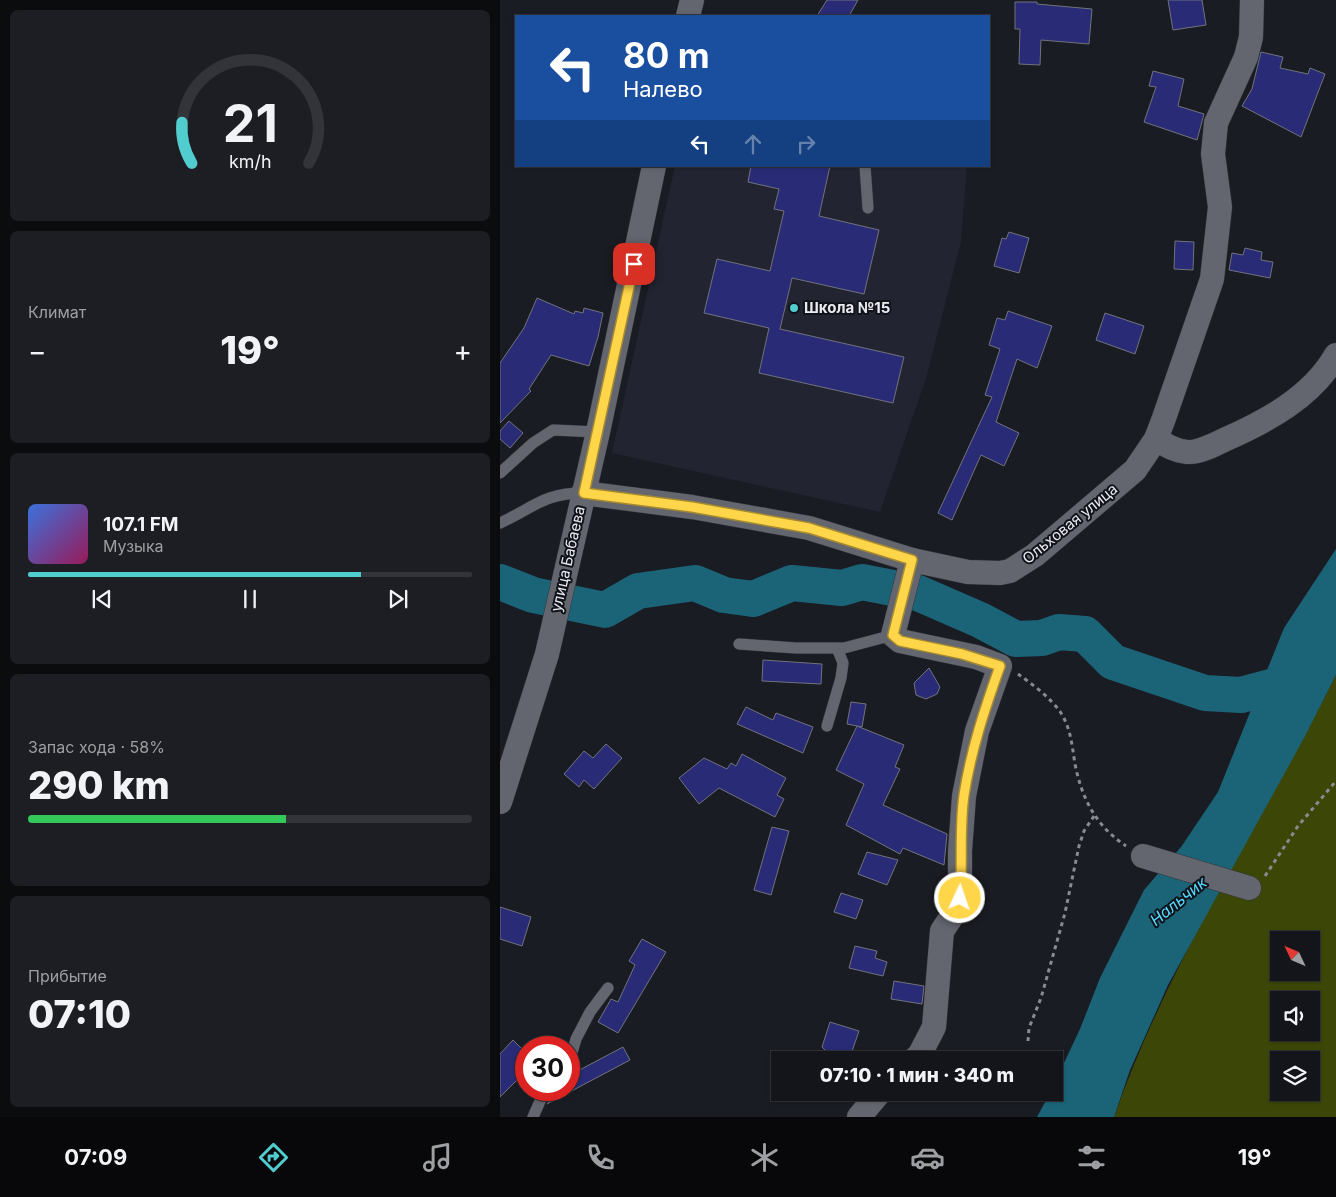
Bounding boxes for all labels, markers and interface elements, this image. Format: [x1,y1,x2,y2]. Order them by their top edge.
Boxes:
text: 80 m [623,34,710,76]
icon: left [540,35,605,100]
text: Налево [623,76,703,102]
text: 21 [222,92,278,155]
icon: left [686,130,714,158]
icon: ahead [739,130,767,158]
icon: right [792,130,820,158]
text: km/h [229,151,271,172]
pin [613,243,655,285]
icon: arrive [620,250,648,278]
place label: Школа №15 [804,298,890,317]
text: Климат [28,302,86,322]
marker: Школа №15 [788,302,800,314]
text: 19° [220,327,280,373]
text: − [28,334,47,368]
text: + [453,334,472,368]
street label: Ольховая улица [1018,479,1121,568]
street label: улица Бабаева [546,504,589,614]
text: 107.1 FM [103,513,178,536]
text: Музыка [103,536,164,556]
icon: previous [88,585,116,613]
icon: pause [236,585,264,613]
icon: next [384,585,412,613]
text: Запас хода · 58% [28,737,165,757]
text: 290 km [28,762,170,808]
position arrow [933,871,985,923]
water label: Нальчик [1146,871,1211,930]
north arrow [1270,931,1320,981]
map controls [1270,931,1320,1101]
text: Прибытие [28,966,107,986]
text: 07:10 [28,991,131,1037]
button: sound [1270,991,1320,1041]
speed limit sign: 30 [515,1036,580,1101]
button: layers [1270,1051,1320,1101]
text: 07:10 · 1 мин · 340 m [820,1064,1014,1087]
icon: directions [256,1140,291,1175]
icon: music [420,1140,455,1175]
icon: phone [583,1140,618,1175]
icon: climate [747,1140,782,1175]
icon: car [910,1140,945,1175]
icon: filters [1074,1140,1109,1175]
text: 07:09 [64,1144,127,1170]
text: 19° [1238,1144,1272,1170]

